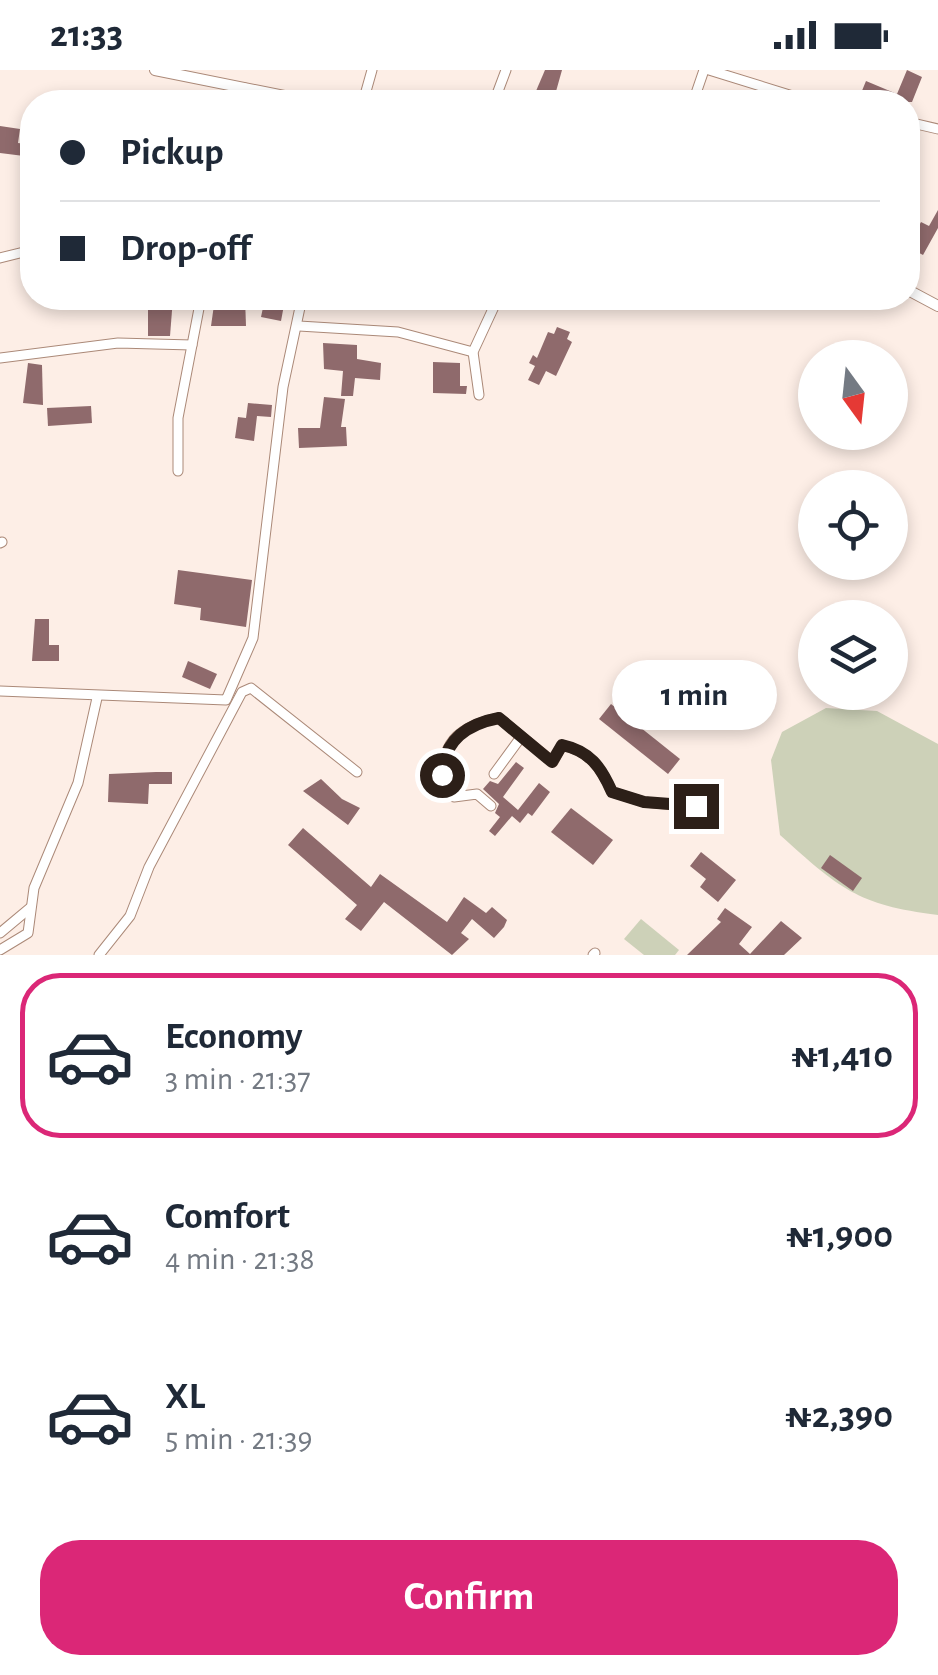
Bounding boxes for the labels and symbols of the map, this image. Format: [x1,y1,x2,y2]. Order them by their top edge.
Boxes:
north arrow [798,340,908,450]
callout: 1 min [614,661,778,731]
route start [420,753,465,798]
route end [674,784,719,829]

